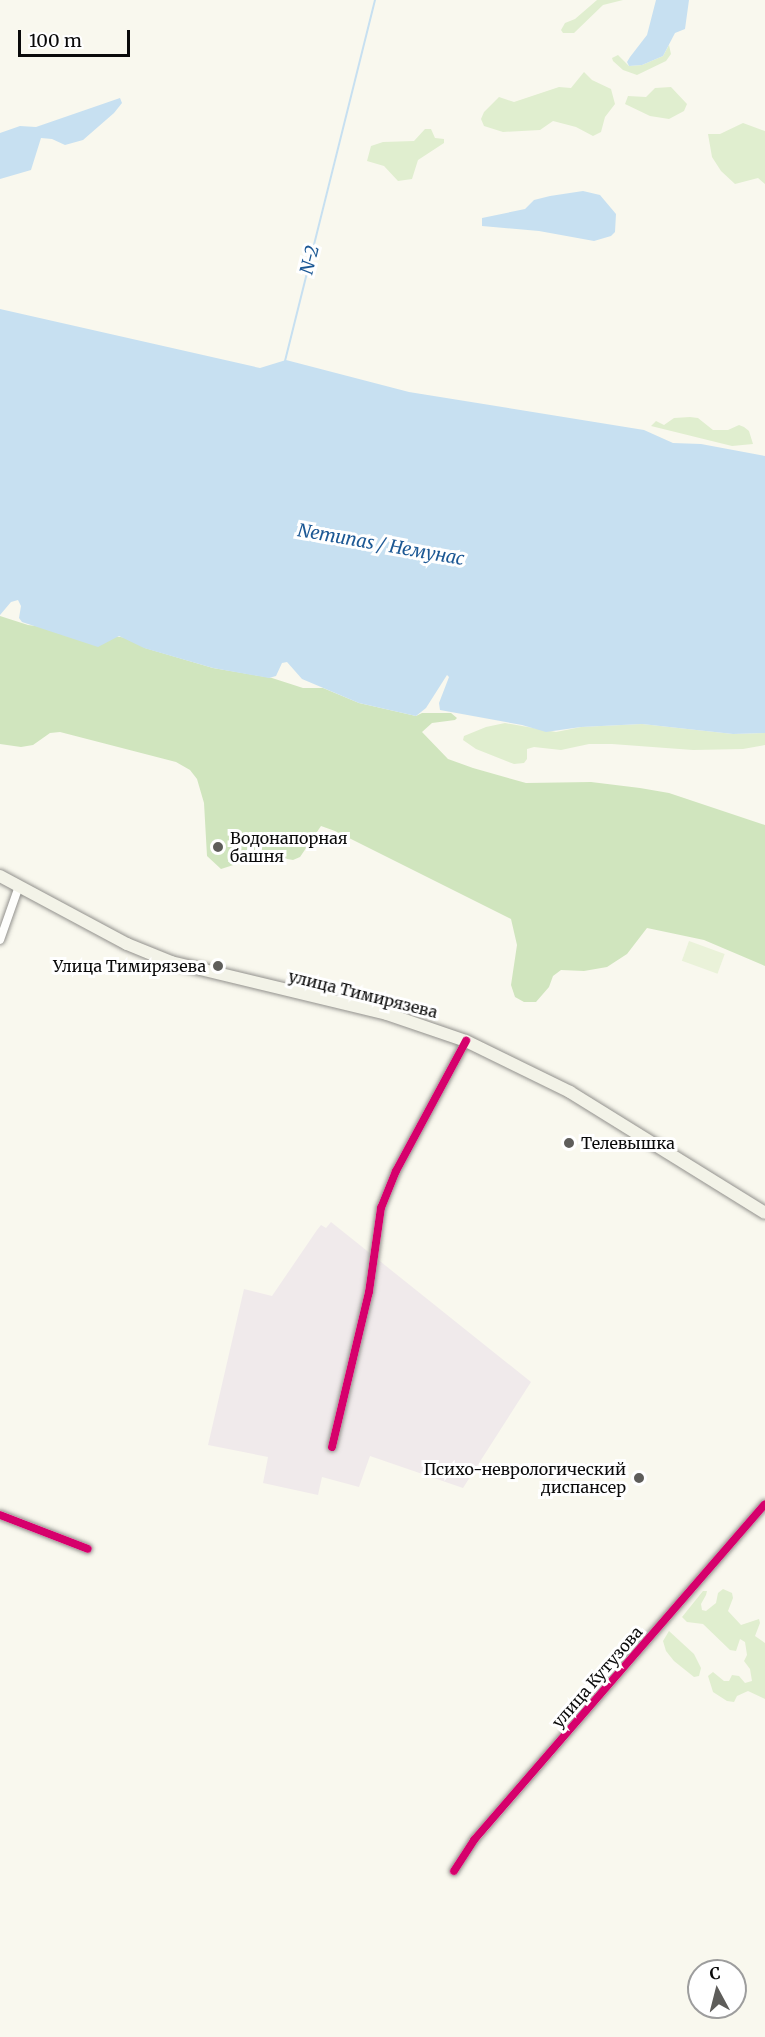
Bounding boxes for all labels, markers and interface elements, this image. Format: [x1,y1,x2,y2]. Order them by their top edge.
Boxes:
scale bar [21,18,134,56]
text: 100 m [29,29,82,52]
water label: N-2 [296,243,324,277]
water label: Nemunas / Немунас [296,520,466,570]
place label: Водонапорная башня [230,828,348,866]
marker: Водонапорная башня [211,840,225,854]
place label: Улица Тимирязева [53,956,206,976]
marker: Улица Тимирязева [211,959,225,973]
street label: улица Тимирязева [286,966,440,1022]
place label: Телевышка [581,1133,675,1153]
marker: Телевышка [562,1136,576,1150]
place label: Психо-неврологический диспансер [424,1459,626,1497]
marker: Психо-неврологический диспансер [630,1469,648,1487]
street label: улица Кутузова [548,1623,646,1731]
north arrow [687,1959,747,2019]
text: С [709,1963,722,1984]

